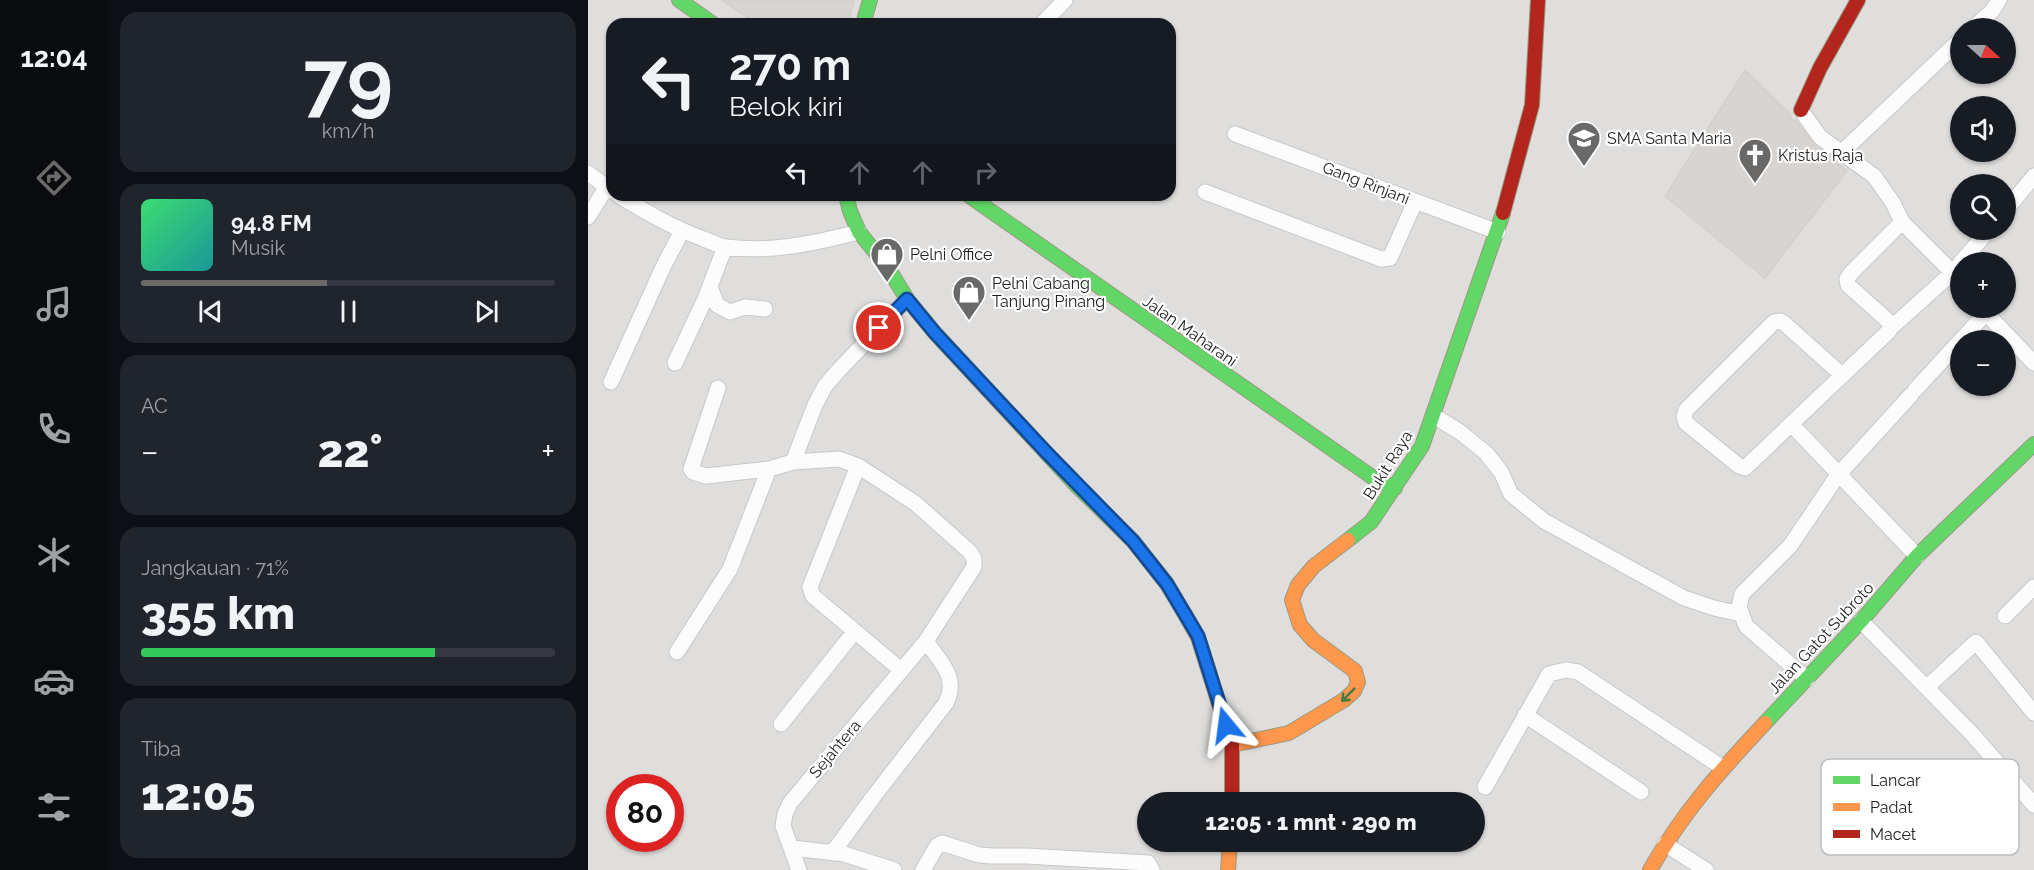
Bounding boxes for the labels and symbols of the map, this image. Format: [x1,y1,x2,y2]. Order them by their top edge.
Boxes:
north arrow [1950,18,2016,84]
school or university icon: SMA Santa Maria [1566,120,1602,167]
place label: SMA Santa Maria [1607,129,1731,148]
church icon: Kristus Raja [1737,137,1773,184]
place label: Kristus Raja [1778,146,1863,165]
street label: Gang Rinjani [1320,158,1412,208]
shop icon: Pelni Office [869,236,905,283]
place label: Pelni Office [910,245,992,264]
shop icon: Pelni Cabang Tanjung Pinang [951,274,987,321]
place label: Pelni Cabang Tanjung Pinang [992,274,1105,311]
street label: Jalan Maharani [1139,291,1241,371]
pin [853,302,904,353]
street label: Bukit Raya [1359,427,1417,503]
street label: Jalan Gatot Subroto [1764,578,1878,698]
one-way arrow [1341,687,1356,702]
position arrow [1194,693,1258,757]
street label: Sejahtera [805,716,865,782]
legend [1821,759,2019,855]
text: Lancar [1870,771,1921,790]
speed limit sign: 80 [606,774,684,852]
text: Padat [1870,798,1913,817]
text: Macet [1870,825,1917,844]

